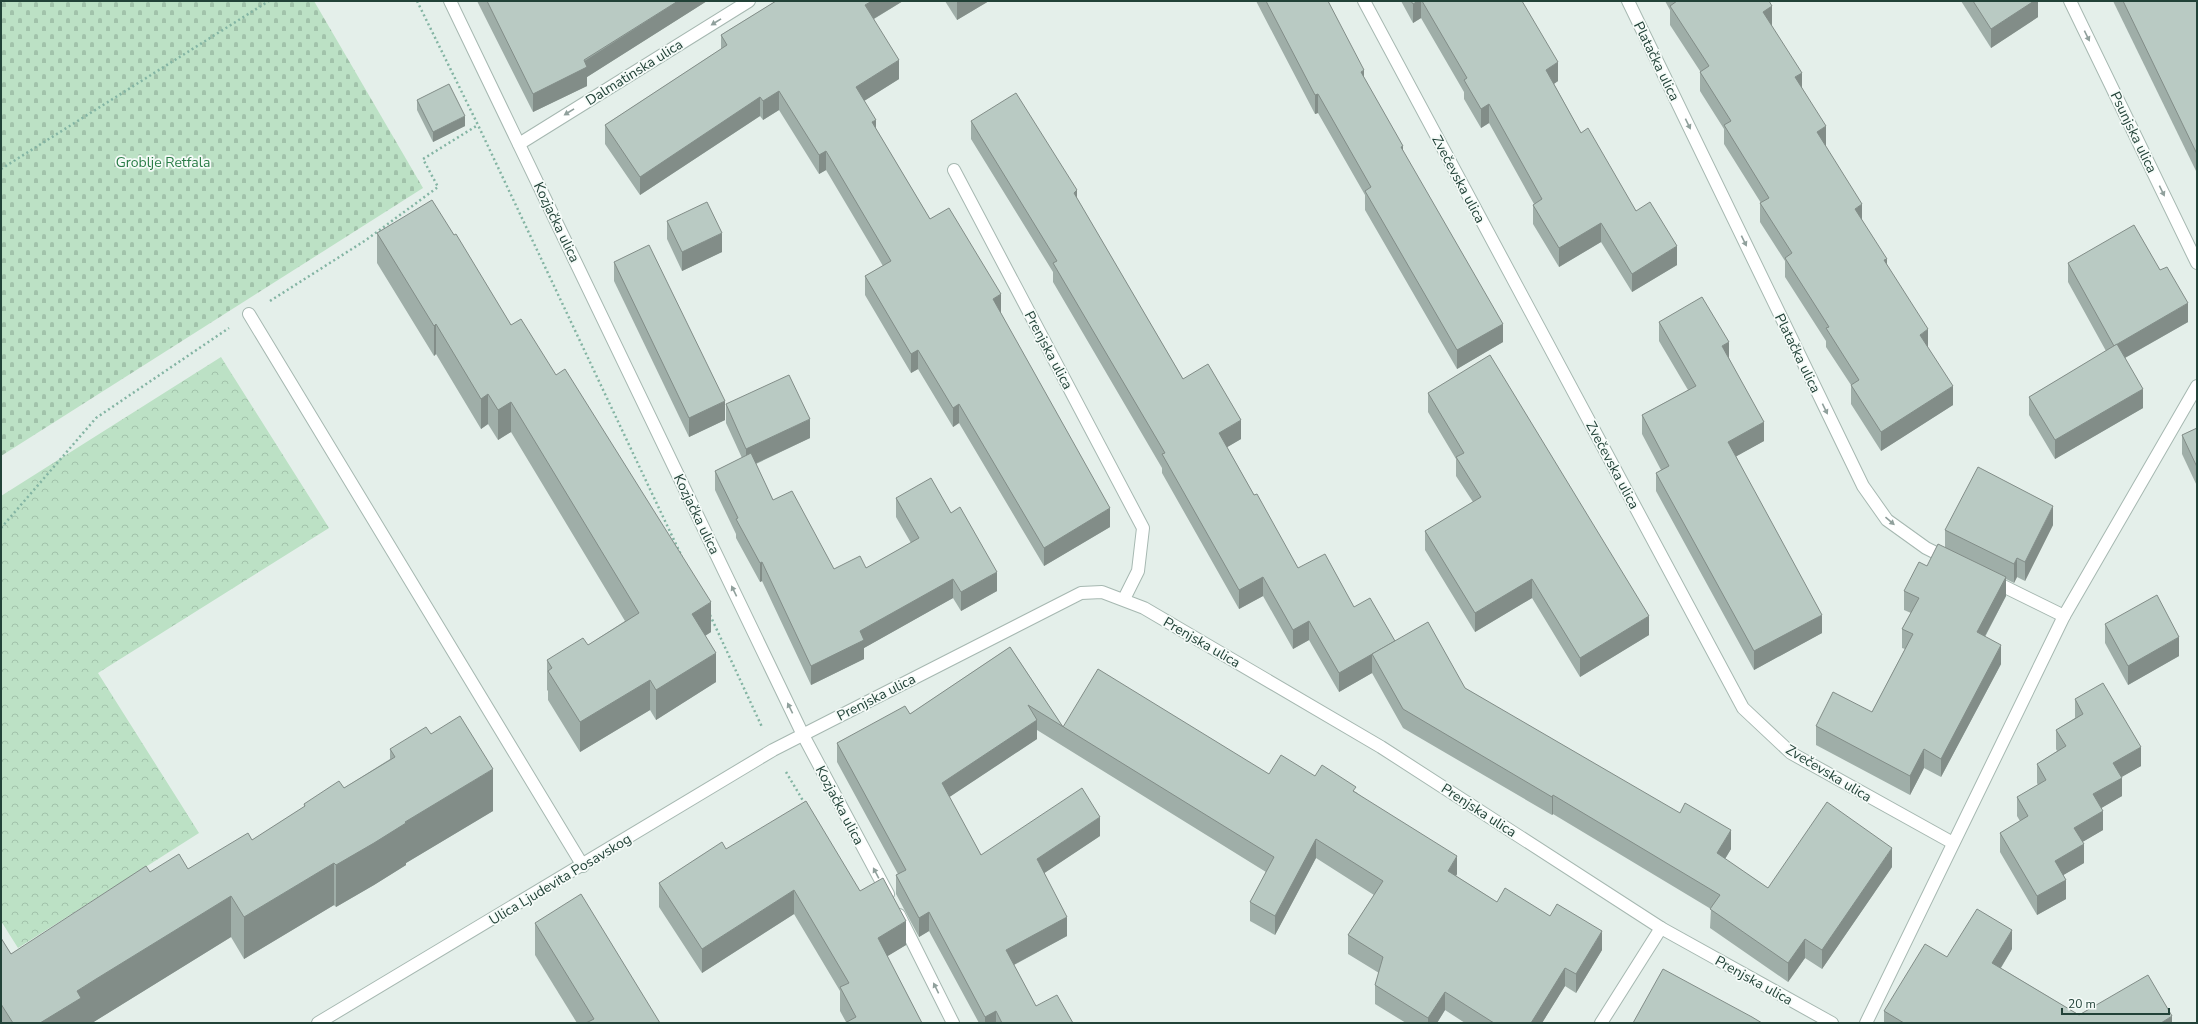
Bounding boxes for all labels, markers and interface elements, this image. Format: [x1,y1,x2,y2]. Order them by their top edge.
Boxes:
one-way arrow [710,18,721,25]
street label: Platačka ulica [1629,18,1684,104]
one-way arrow [2084,30,2090,42]
street label: Dalmatinska ulica [582,35,686,110]
street label: Psunjska ulica [2106,88,2161,176]
one-way arrow [564,109,575,116]
one-way arrow [1685,119,1691,130]
street label: Zvečevska ulica [1427,132,1490,227]
park label: Groblje Retfala [116,153,210,172]
street label: Kozjačka ulica [529,179,584,265]
one-way arrow [2159,185,2165,197]
one-way arrow [1741,236,1747,247]
street label: Prenjska ulica [1020,308,1077,393]
street label: Platačka ulica [1770,310,1825,396]
one-way arrow [1822,403,1828,415]
street label: Zvečevska ulica [1581,418,1644,513]
street label: Kozjačka ulica [669,471,724,557]
one-way arrow [1885,516,1895,525]
one-way arrow [731,585,737,596]
street label: Prenjska ulica [1160,613,1244,672]
street label: Prenjska ulica [834,669,919,725]
one-way arrow [787,702,793,713]
street label: Zvečevska ulica [1782,740,1875,807]
street label: Kozjačka ulica [811,762,868,848]
street label: Prenjska ulica [1437,779,1520,842]
street label: Ulica Ljudevita Posavskog [486,829,635,929]
one-way arrow [873,867,880,878]
street label: Prenjska ulica [1711,951,1796,1010]
one-way arrow [933,982,939,994]
scale bar [2062,990,2169,1016]
text: 20 m [2068,996,2096,1012]

